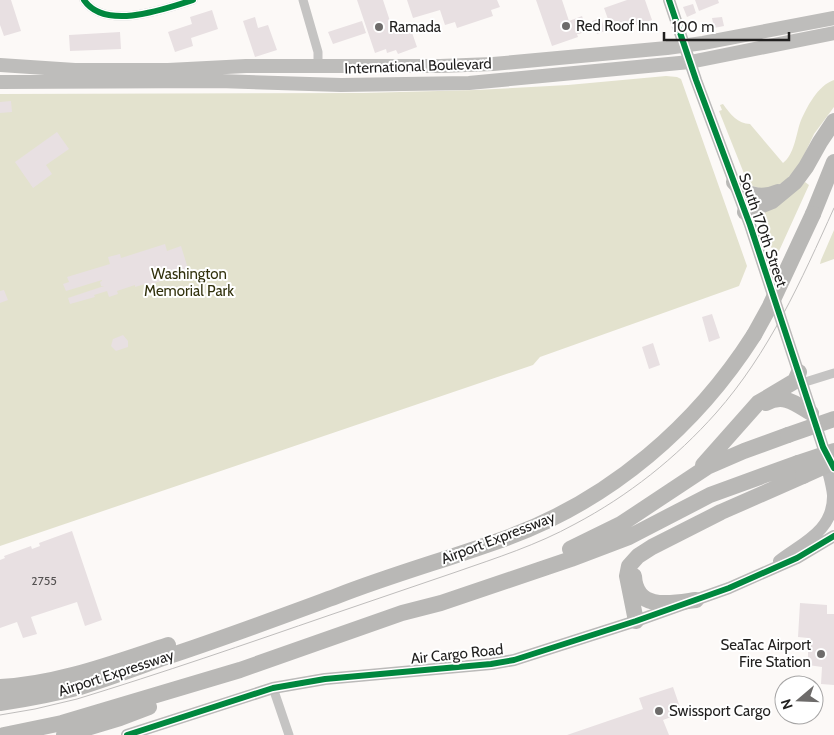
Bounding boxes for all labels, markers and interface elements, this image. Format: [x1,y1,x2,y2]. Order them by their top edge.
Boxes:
scale bar [664,10,789,42]
place label: Red Roof Inn [576,17,658,35]
place label: Ramada [389,18,442,36]
text: 100 m [672,18,714,36]
marker: Red Roof Inn [560,20,572,32]
marker: Ramada [373,21,385,33]
street label: International Boulevard [344,54,492,78]
street label: South 170th Street [735,171,791,289]
park label: Washington Memorial Park [144,265,234,300]
street label: Airport Expressway [438,508,558,568]
house number: 2755 [31,573,57,588]
place label: SeaTac Airport Fire Station [721,636,811,671]
street label: Air Cargo Road [410,640,504,668]
street label: Airport Expressway [56,646,177,700]
marker: SeaTac Airport Fire Station [815,648,827,660]
north arrow [774,675,824,725]
text: N [777,697,797,712]
place label: Swissport Cargo [669,702,771,720]
marker: Swissport Cargo [653,705,665,717]

